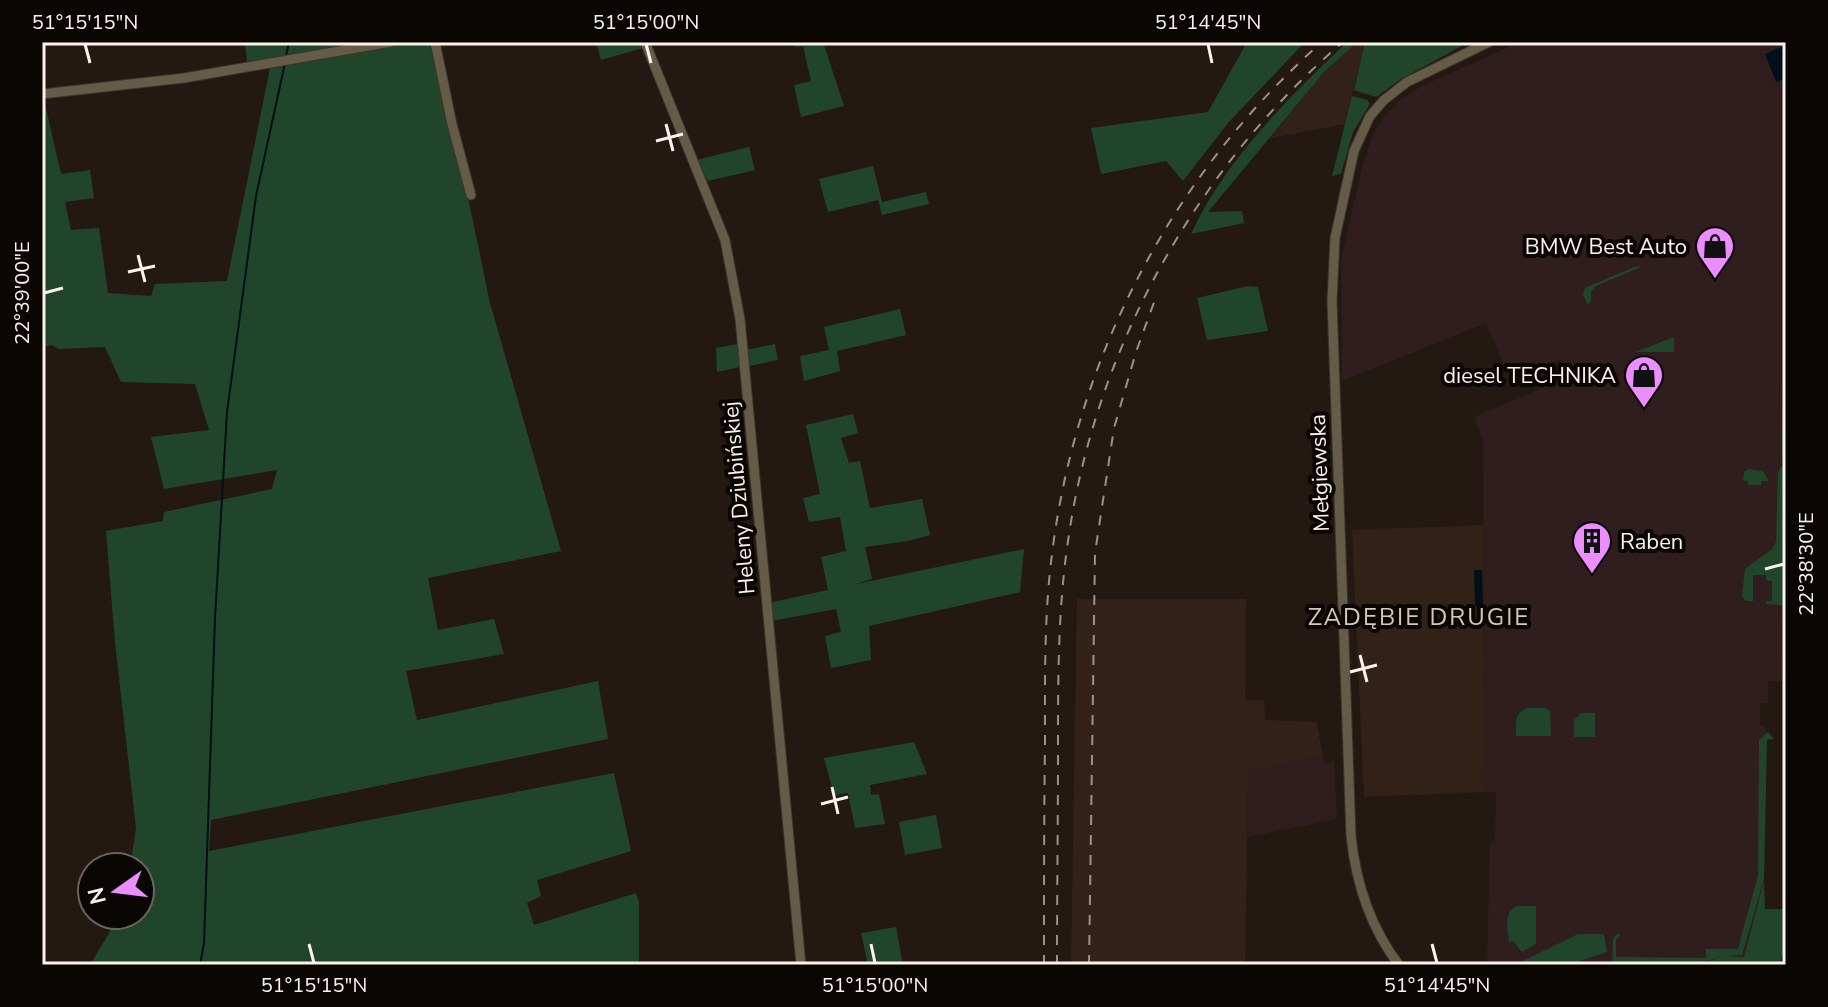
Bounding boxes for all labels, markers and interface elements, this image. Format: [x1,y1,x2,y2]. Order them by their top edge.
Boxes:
text: 51°15'15"N [32,9,138,36]
text: 51°15'00"N [593,9,699,36]
text: 51°14'45"N [1155,9,1261,36]
shop icon: BMW Best Auto [1694,225,1736,280]
place label: BMW Best Auto [1525,232,1687,262]
text: 22°39'00"E [9,241,36,345]
shop icon: diesel TECHNIKA [1623,354,1665,409]
place label: diesel TECHNIKA [1443,361,1616,391]
street label: Heleny Dziubińskiej [716,400,762,596]
street label: Mełgiewska [1303,414,1337,532]
text: 22°38'30"E [1793,512,1820,616]
building icon: Raben [1571,520,1613,575]
place label: Raben [1620,527,1683,557]
district label: ZADĘBIE DRUGIE [1308,601,1530,633]
north arrow [76,851,156,931]
text: N [81,884,114,907]
text: 51°15'15"N [261,972,367,999]
text: 51°15'00"N [822,972,928,999]
text: 51°14'45"N [1384,972,1490,999]

